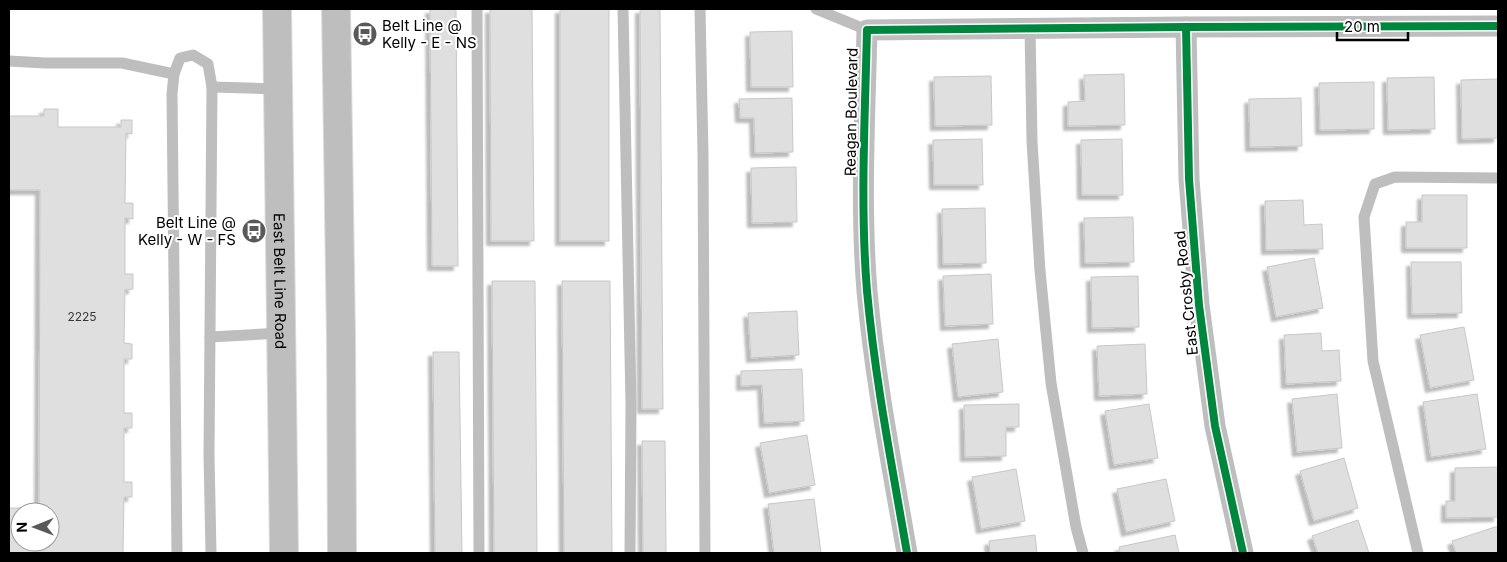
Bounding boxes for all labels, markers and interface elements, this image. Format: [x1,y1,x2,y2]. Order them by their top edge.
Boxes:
scale bar [1337,10,1408,42]
place label: Belt Line @ Kelly - E - NS [382,16,477,52]
text: 20 m [1344,17,1380,36]
bus stop icon: Belt Line @ Kelly - E - NS [352,21,378,47]
street label: Reagan Boulevard [840,48,862,176]
place label: Belt Line @ Kelly - W - FS [138,213,236,249]
street label: East Belt Line Road [270,213,291,349]
bus stop icon: Belt Line @ Kelly - W - FS [241,218,267,244]
street label: East Crosby Road [1170,230,1202,356]
house number: 2225 [67,309,97,324]
north arrow [10,502,60,552]
text: N [13,522,30,533]

